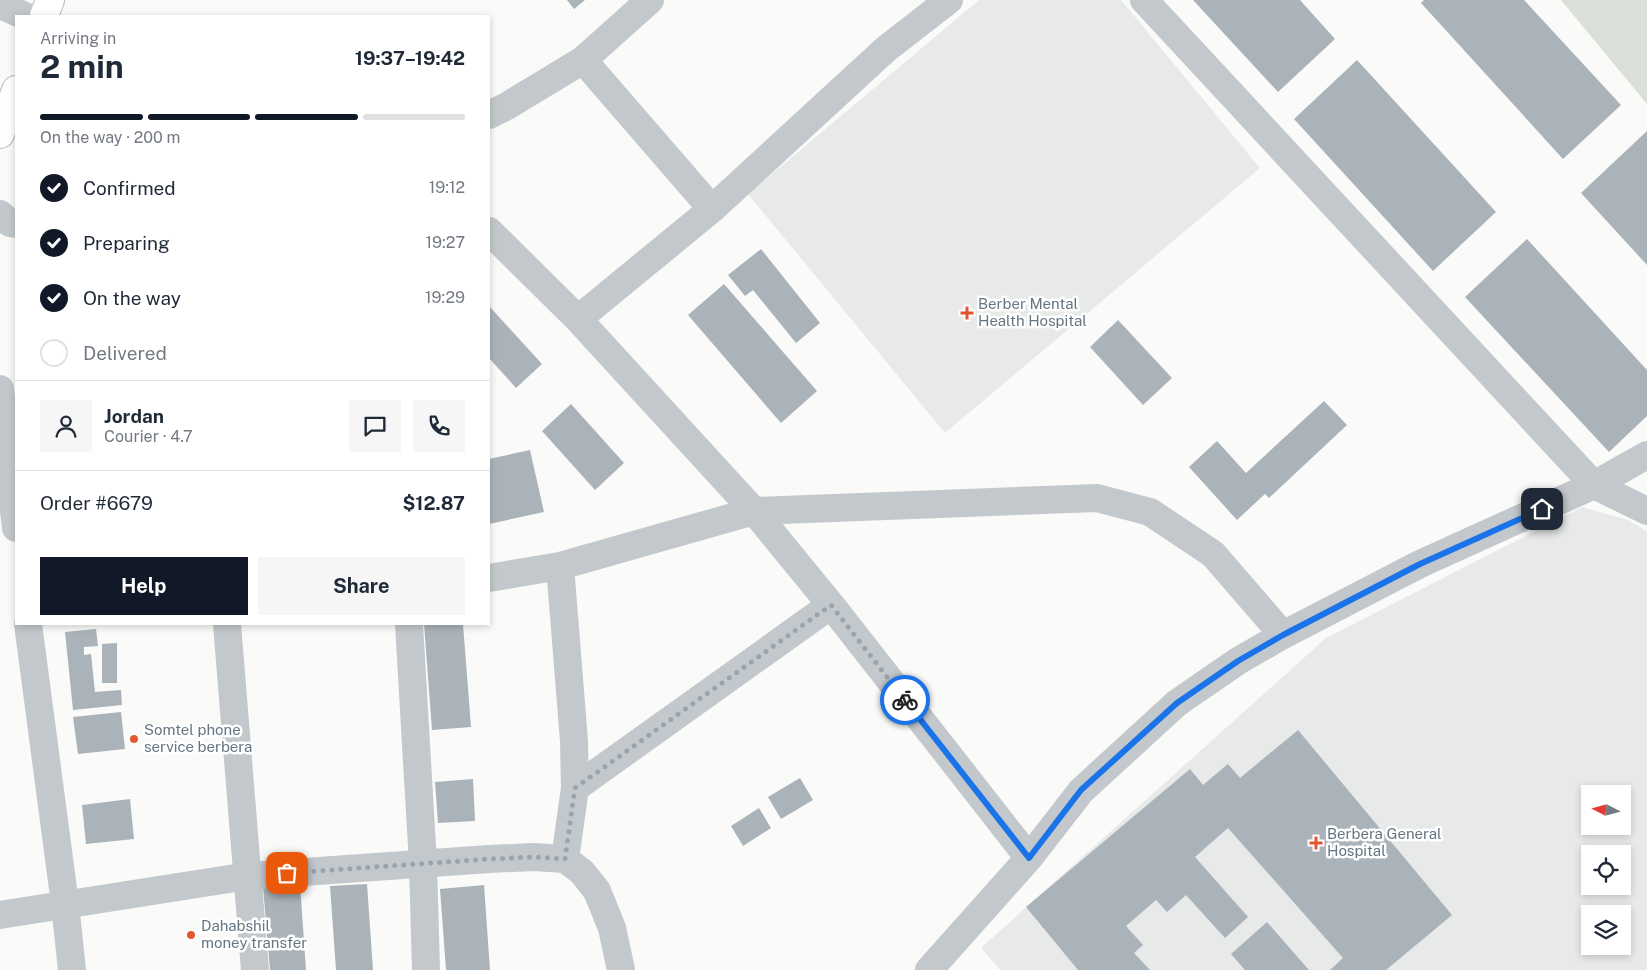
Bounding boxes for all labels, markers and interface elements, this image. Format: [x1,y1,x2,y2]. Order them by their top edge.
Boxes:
text: Arriving in [40,29,116,48]
text: 19:37–19:42 [355,47,465,69]
text: 2 min [40,48,124,85]
text: On the way · 200 m [40,128,180,147]
icon: check [40,174,68,202]
text: Confirmed [83,177,176,199]
text: 19:12 [429,178,465,197]
icon: check [40,229,68,257]
text: Preparing [83,232,170,254]
text: 19:27 [425,233,465,252]
icon: check [40,284,68,312]
text: On the way [83,287,181,309]
text: 19:29 [425,288,465,307]
place label: Berber Mental Health Hospital [978,295,1087,329]
marker: Berber Mental Health Hospital [960,306,974,320]
text: Delivered [83,342,167,364]
button: person [40,400,92,452]
button: chat [349,400,401,452]
button: phone [413,400,465,452]
text: Jordan [104,405,164,427]
text: Courier · 4.7 [104,427,193,446]
pin [1521,488,1563,530]
text: Order #6679 [40,492,153,514]
text: $12.87 [402,492,465,514]
icon: home [1528,495,1556,523]
button: Help [40,557,248,615]
button: Share [258,557,465,615]
courier [880,675,930,725]
icon: bike [891,686,919,714]
place label: Somtel phone service berbera [144,721,252,755]
marker: Somtel phone service berbera [128,733,140,745]
north arrow [1581,785,1631,835]
map controls [1581,785,1631,955]
place label: Berbera General Hospital [1327,825,1442,859]
marker: Berbera General Hospital [1309,836,1323,850]
button: locate [1581,845,1631,895]
pin [266,852,308,894]
icon: bag [273,859,301,887]
button: layers [1581,905,1631,955]
place label: Dahabshil money transfer [201,917,307,951]
marker: Dahabshil money transfer [185,929,197,941]

